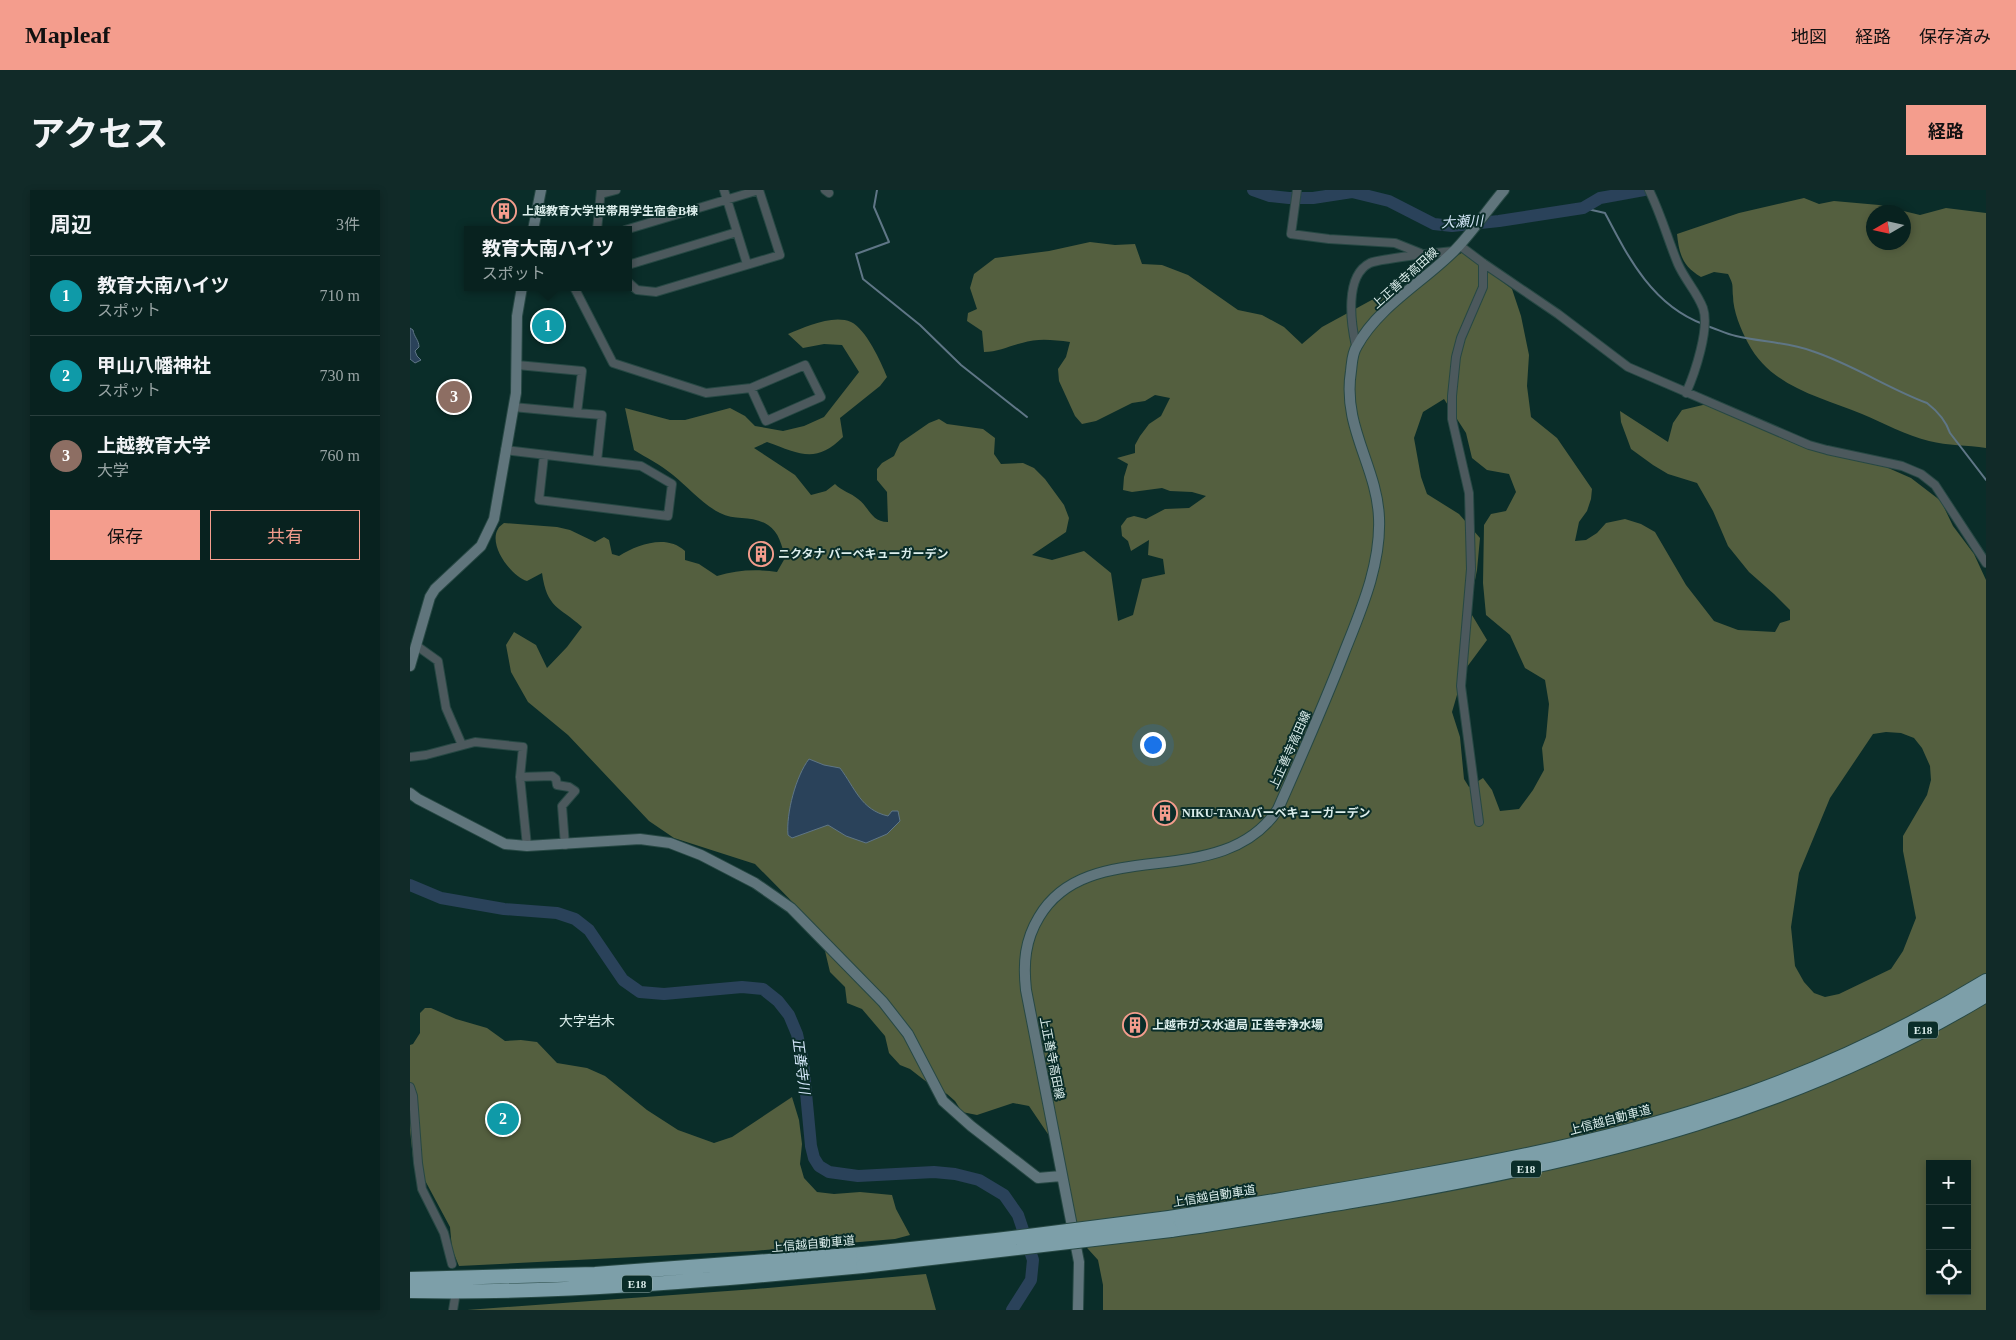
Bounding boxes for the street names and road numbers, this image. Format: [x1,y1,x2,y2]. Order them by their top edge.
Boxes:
street label: 上正善寺高田線 [1369,245,1441,311]
street label: 上正善寺高田線 [1267,709,1313,791]
street label: 上正善寺高田線 [1037,1015,1067,1101]
road number: E18 [1908,1022,1938,1038]
street label: 上信越自動車道 [1568,1102,1652,1138]
road number: E18 [1511,1161,1541,1178]
street label: 上信越自動車道 [1171,1183,1257,1209]
street label: 上信越自動車道 [771,1233,855,1255]
road number: E18 [622,1276,652,1292]

